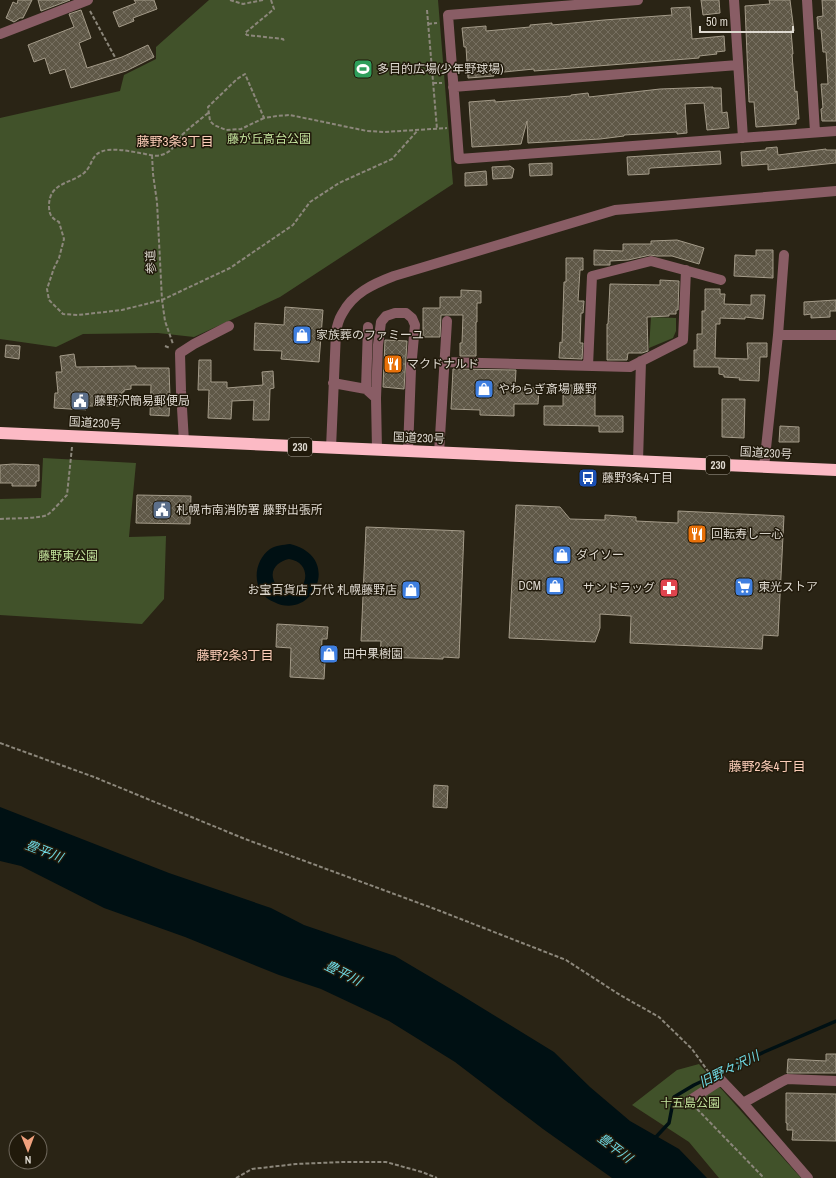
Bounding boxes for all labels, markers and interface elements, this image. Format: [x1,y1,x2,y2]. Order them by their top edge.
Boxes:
scale bar [700,8,793,34]
text: 50 m [706,14,728,30]
sports icon: 多目的広場(少年野球場) [352,58,374,80]
place label: 多目的広場(少年野球場) [377,61,504,77]
park label: 藤が丘高台公園 [227,131,311,147]
district label: 藤野3条3丁目 [137,133,213,150]
street label: 参道 [142,250,160,274]
shop icon: 家族葬のファミーユ [291,324,313,346]
place label: 家族葬のファミーユ [316,327,424,343]
restaurant icon: マクドナルド [382,353,404,375]
place label: マクドナルド [407,356,479,372]
shop icon: やわらぎ斎場 藤野 [473,378,495,400]
place label: やわらぎ斎場 藤野 [498,381,597,397]
public building icon: 藤野沢簡易郵便局 [69,390,91,412]
place label: 藤野沢簡易郵便局 [94,393,190,409]
street label: 国道230号 [68,414,122,432]
street label: 国道230号 [393,429,445,447]
road number: 230 [288,438,312,456]
street label: 国道230号 [739,444,793,462]
road number: 230 [706,456,730,474]
bus stop icon: 藤野3条4丁目 [577,467,599,489]
place label: 藤野3条4丁目 [602,470,673,486]
public building icon: 札幌市南消防署 藤野出張所 [151,499,173,521]
place label: 札幌市南消防署 藤野出張所 [176,502,323,518]
restaurant icon: 回転寿し一心 [686,523,708,545]
place label: 回転寿し一心 [711,526,783,542]
shop icon: ダイソー [551,544,573,566]
place label: ダイソー [576,547,624,563]
park label: 藤野東公園 [38,548,98,564]
shop icon: DCM [544,575,566,597]
supermarket icon: 東光ストア [733,576,755,598]
pharmacy icon: サンドラッグ [658,577,680,599]
place label: DCM [519,578,541,594]
shop icon: お宝百貨店 万代 札幌藤野店 [400,579,422,601]
place label: 東光ストア [758,579,818,595]
place label: サンドラッグ [583,580,655,596]
place label: お宝百貨店 万代 札幌藤野店 [248,582,397,598]
shop icon: 田中果樹園 [318,643,340,665]
place label: 田中果樹園 [343,646,403,662]
district label: 藤野2条3丁目 [197,647,273,664]
district label: 藤野2条4丁目 [729,758,805,775]
water label: 豊平川 [23,836,67,867]
water label: 豊平川 [322,957,366,990]
water label: 旧野々沢川 [696,1046,764,1091]
park label: 十五島公園 [660,1095,720,1111]
water label: 豊平川 [594,1129,637,1168]
north arrow [8,1130,48,1170]
text: N [25,1153,32,1167]

